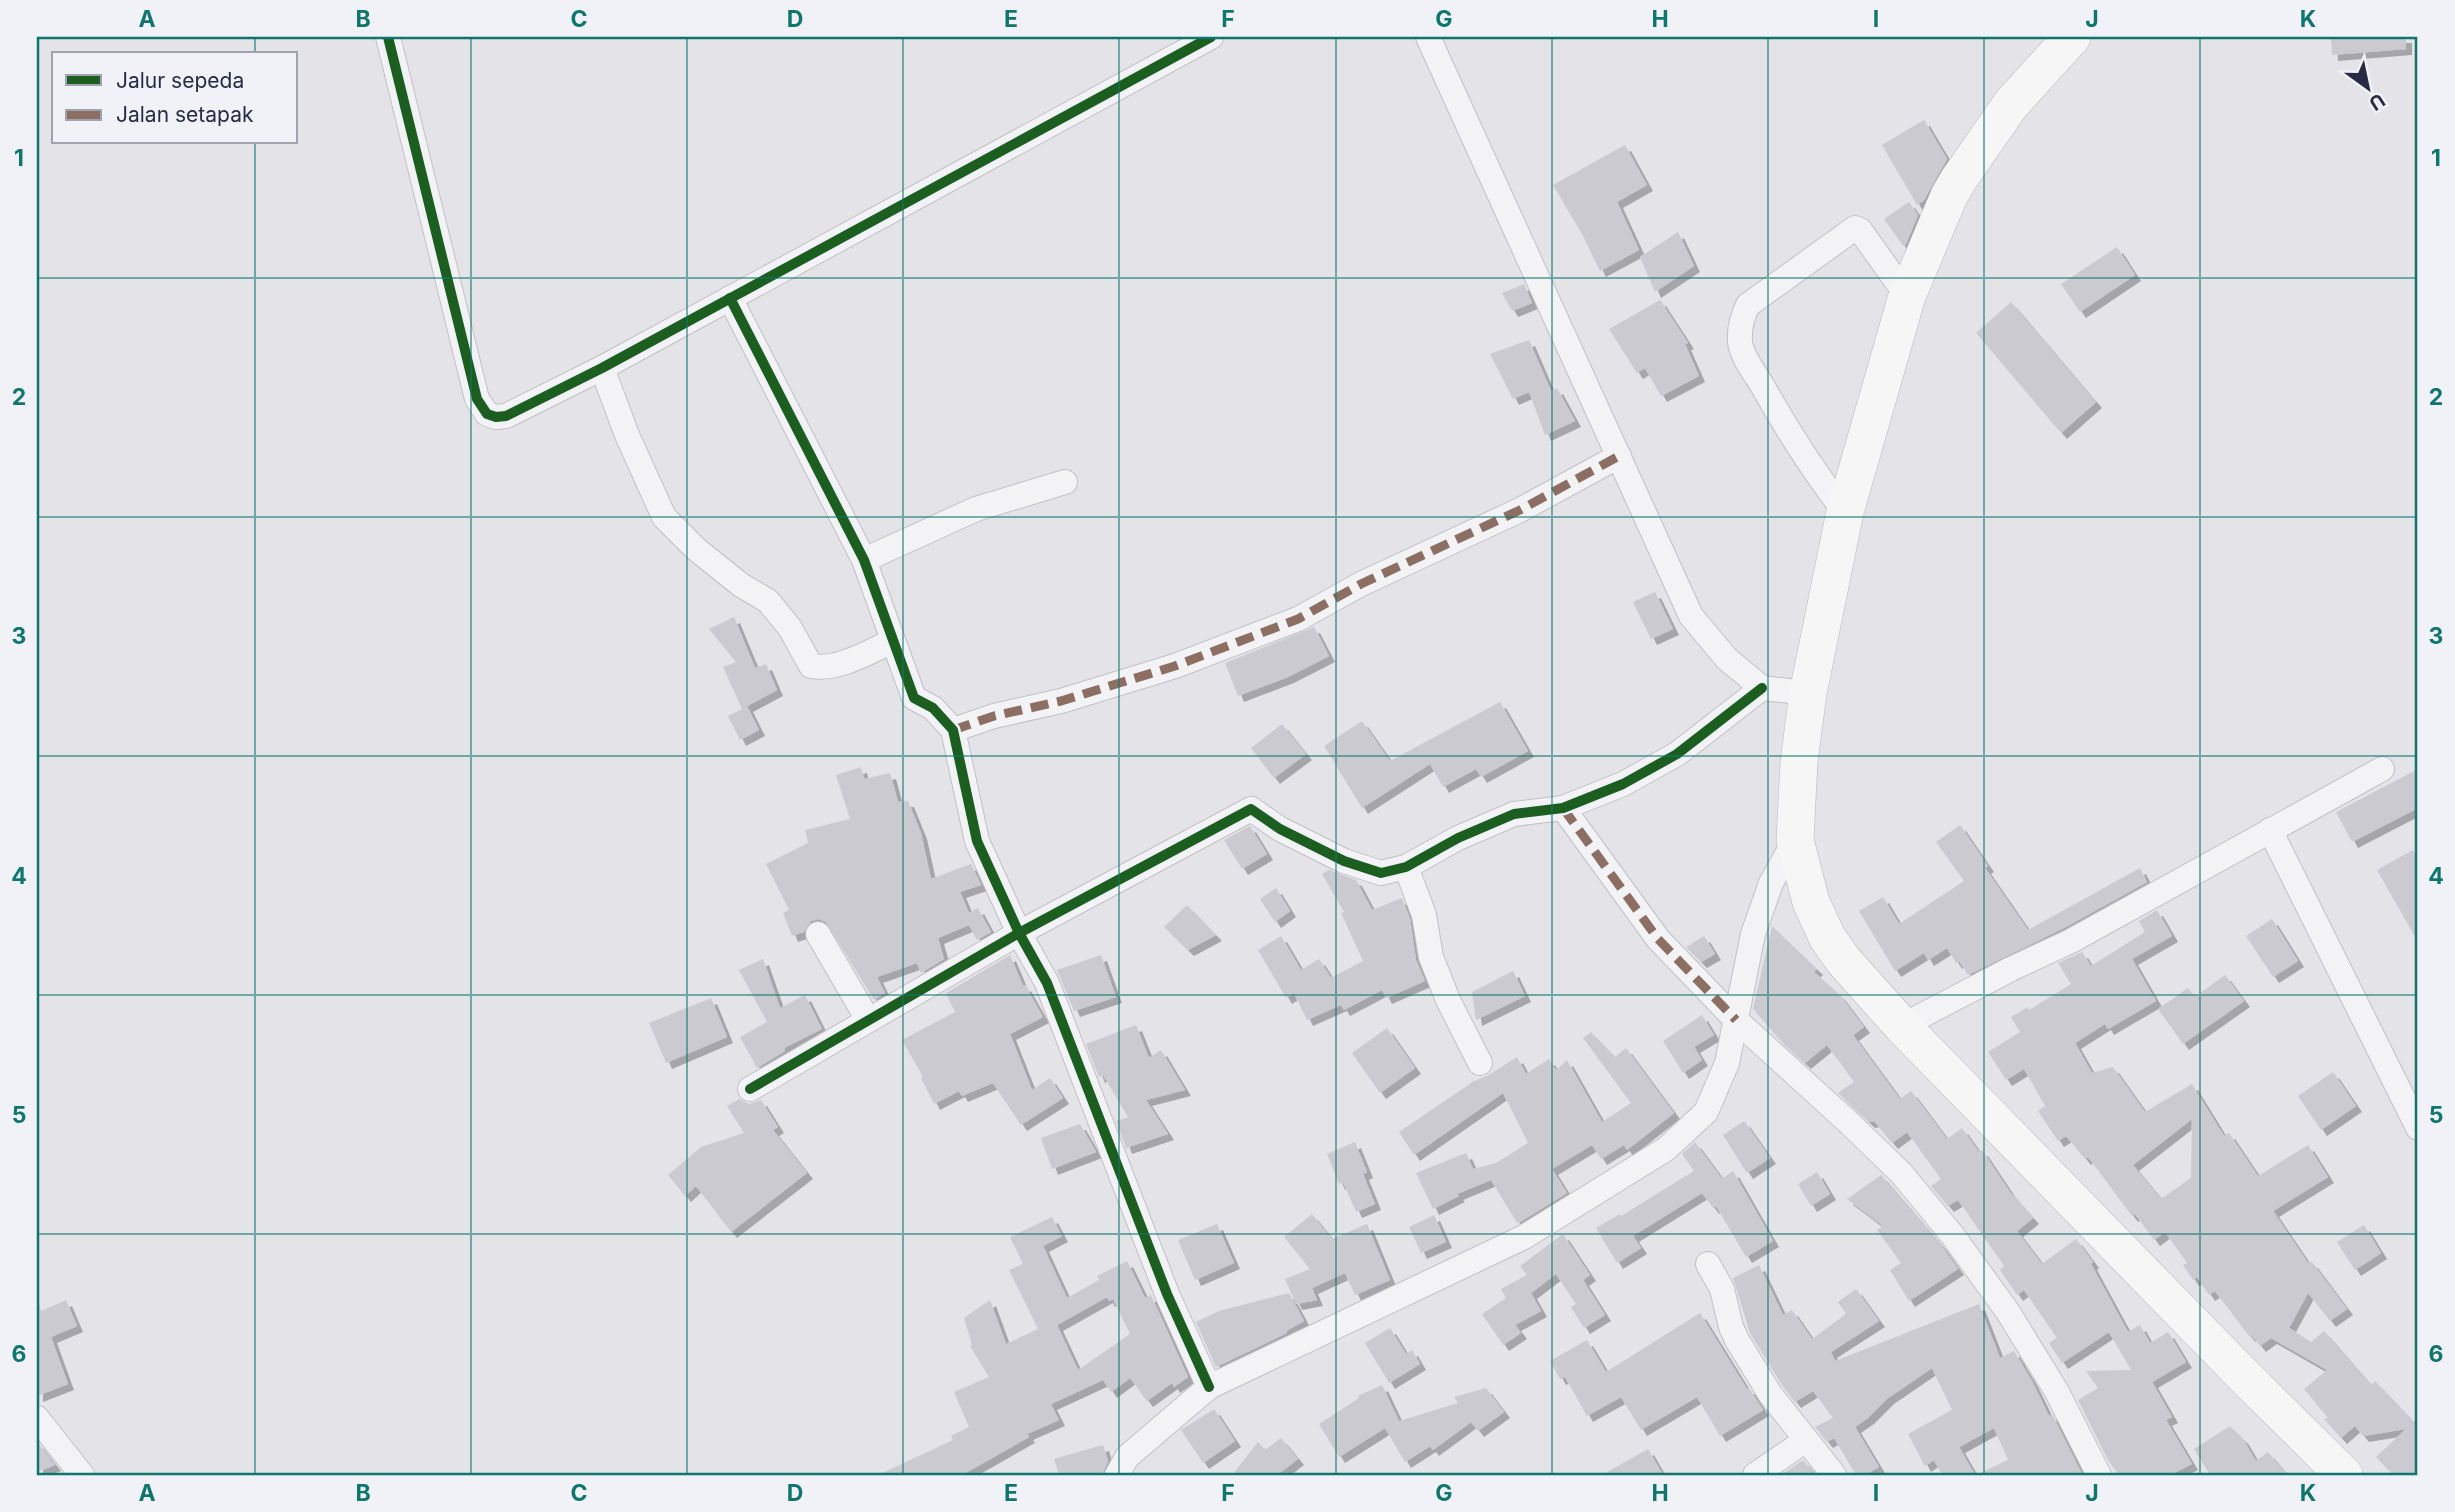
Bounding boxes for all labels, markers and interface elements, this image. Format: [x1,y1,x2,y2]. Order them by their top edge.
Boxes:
text: A [138,5,156,33]
text: B [355,5,371,33]
text: C [570,5,588,33]
text: D [787,5,803,33]
text: E [1004,5,1018,33]
text: F [1221,5,1235,33]
text: G [1435,5,1453,33]
text: H [1651,5,1669,33]
text: I [1873,5,1879,33]
text: J [2085,5,2099,33]
text: K [2300,5,2316,33]
legend [52,52,298,144]
north arrow [2332,52,2402,122]
text: Jalur sepeda [116,68,244,93]
text: U [2365,88,2389,115]
text: Jalan setapak [116,102,254,127]
text: 1 [14,144,24,172]
text: 1 [2431,144,2441,172]
text: 2 [12,383,26,411]
text: 2 [2429,383,2443,411]
text: 3 [12,622,26,650]
text: 3 [2429,622,2443,650]
text: 4 [11,862,27,890]
text: 4 [2428,862,2444,890]
text: 5 [12,1101,26,1129]
text: 5 [2429,1101,2443,1129]
text: 6 [12,1340,26,1368]
text: 6 [2429,1340,2443,1368]
text: A [138,1479,156,1507]
text: B [355,1479,371,1507]
text: C [570,1479,588,1507]
text: D [787,1479,803,1507]
text: E [1004,1479,1018,1507]
text: F [1221,1479,1235,1507]
text: G [1435,1479,1453,1507]
text: H [1651,1479,1669,1507]
text: I [1873,1479,1879,1507]
text: J [2085,1479,2099,1507]
text: K [2300,1479,2316,1507]

